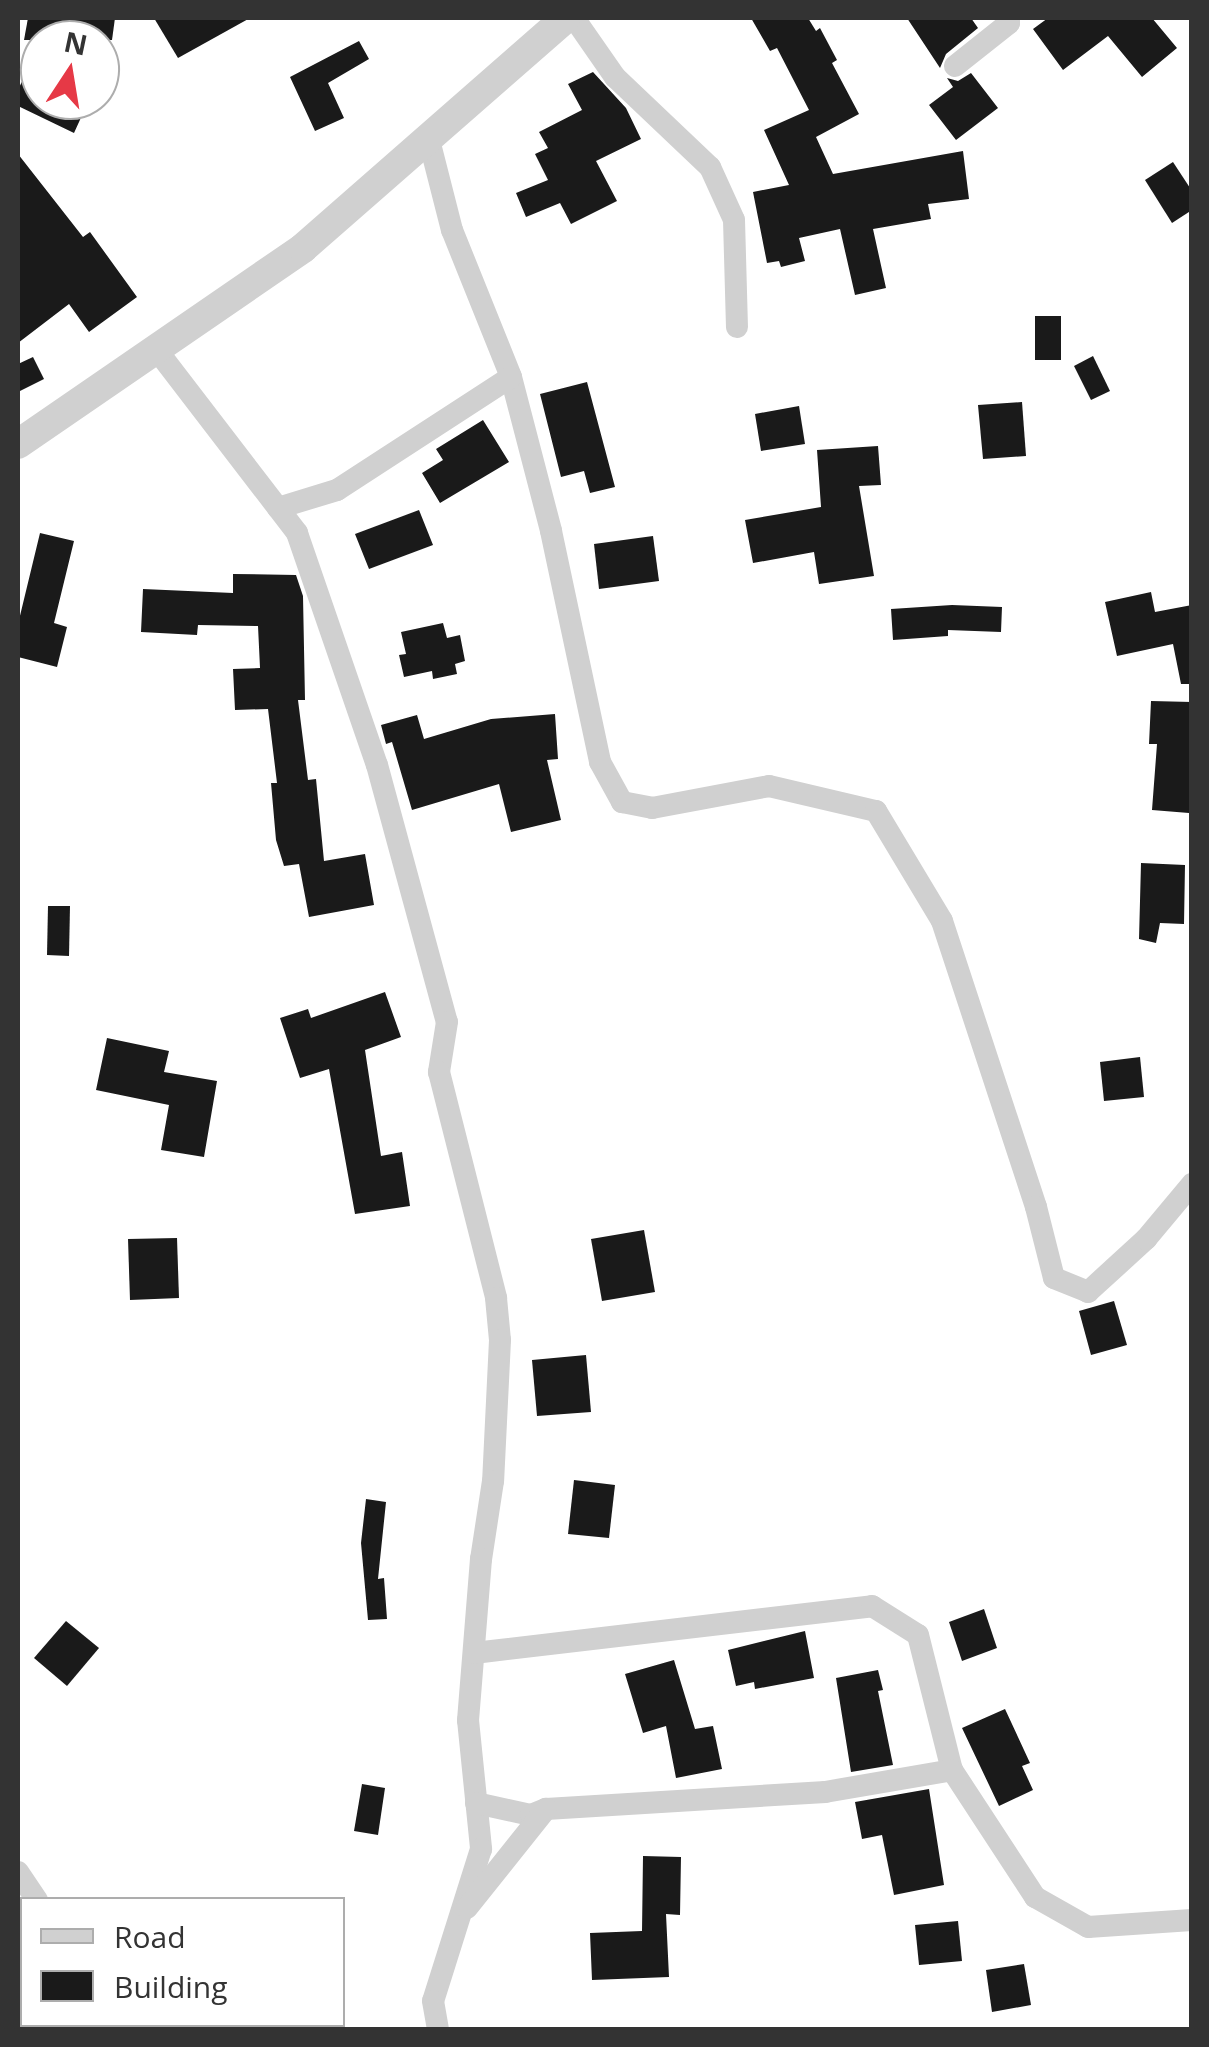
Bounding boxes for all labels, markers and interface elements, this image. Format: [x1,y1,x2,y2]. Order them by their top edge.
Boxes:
north arrow [20,20,120,120]
text: N [61,22,91,64]
legend [20,1897,345,2027]
text: Road [114,1916,186,1957]
text: Building [114,1966,228,2007]

